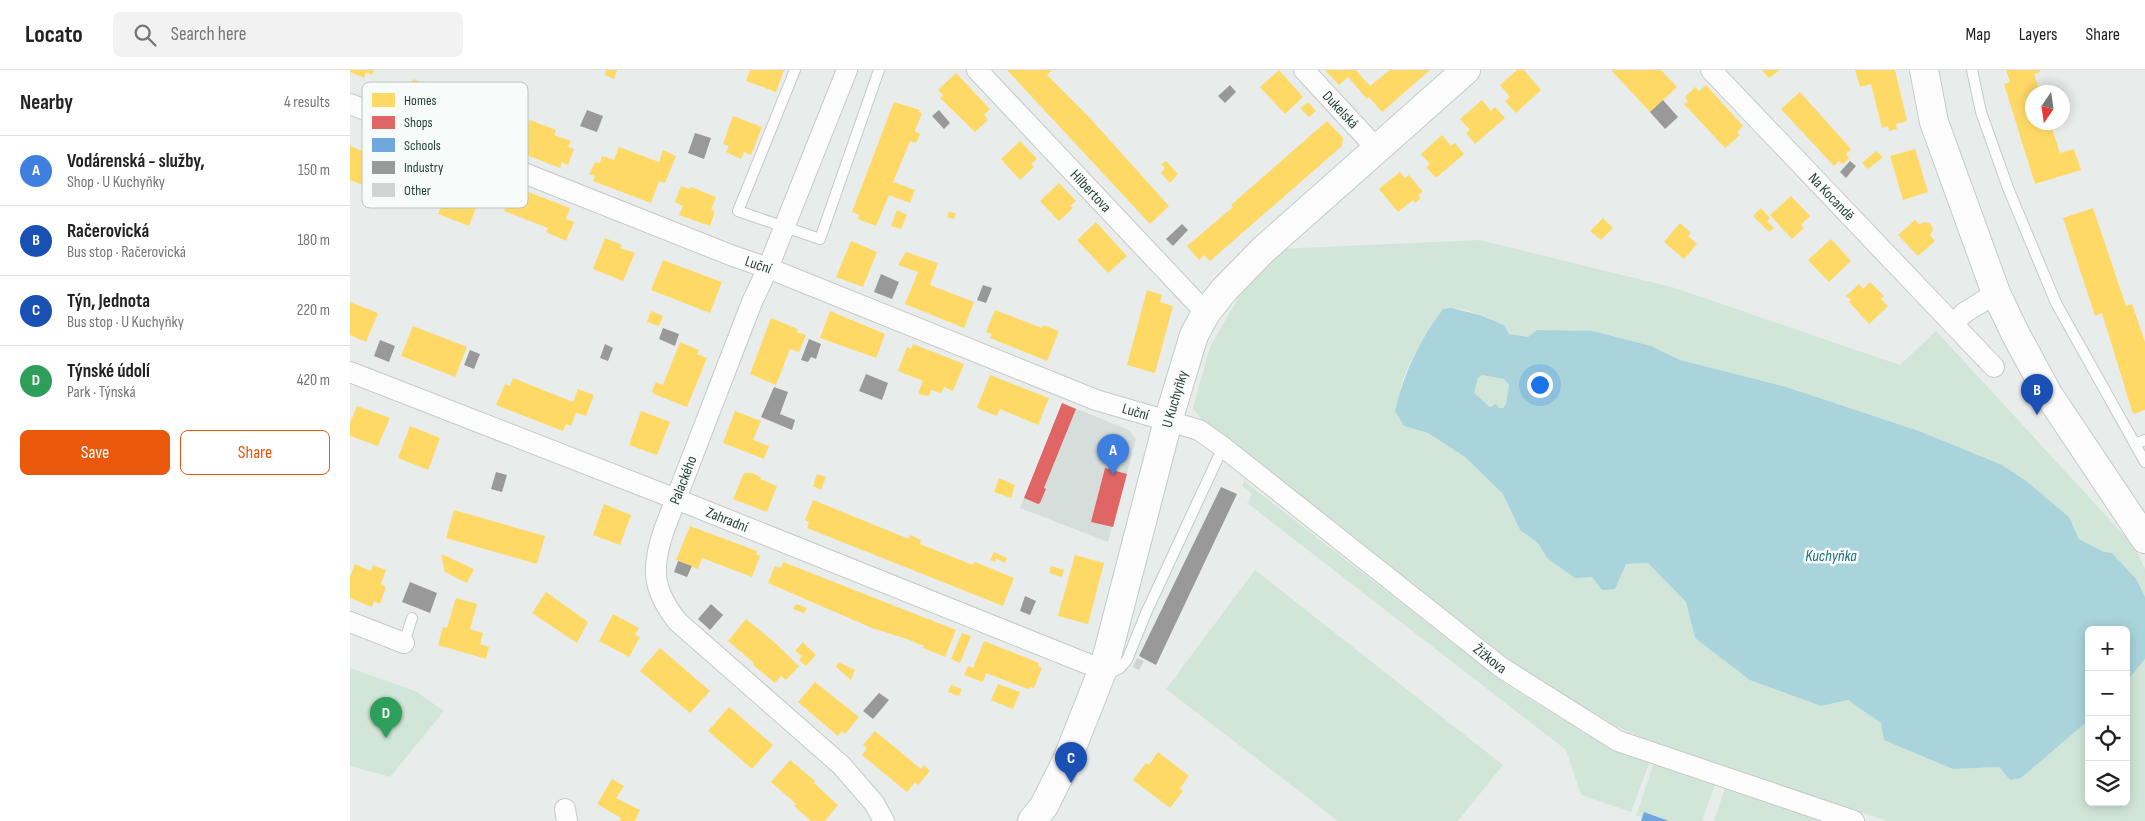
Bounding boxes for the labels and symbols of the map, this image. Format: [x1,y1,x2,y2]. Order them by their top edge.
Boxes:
legend [362,82,528,208]
north arrow [2025,85,2070,130]
street label: Dukelská [1318,87,1363,133]
text: Homes [404,92,437,109]
text: Shops [404,114,433,131]
text: Schools [404,137,441,154]
text: Industry [404,159,444,176]
street label: Hilbertova [1066,166,1115,217]
street label: Na Kocandě [1804,169,1859,225]
text: Other [404,182,431,199]
street label: Luční [742,252,775,279]
street label: U Kuchyňky [1158,368,1193,430]
your location [1527,372,1553,398]
pin: B [2021,374,2053,415]
street label: Luční [1120,399,1151,425]
pin: A [1097,434,1129,475]
street label: Palackého [666,453,701,507]
street label: Zahradní [703,503,751,537]
water label: Kuchyňka [1805,547,1857,566]
street label: Žižkova [1469,640,1510,678]
pin: D [370,697,402,738]
pin: C [1055,742,1087,783]

